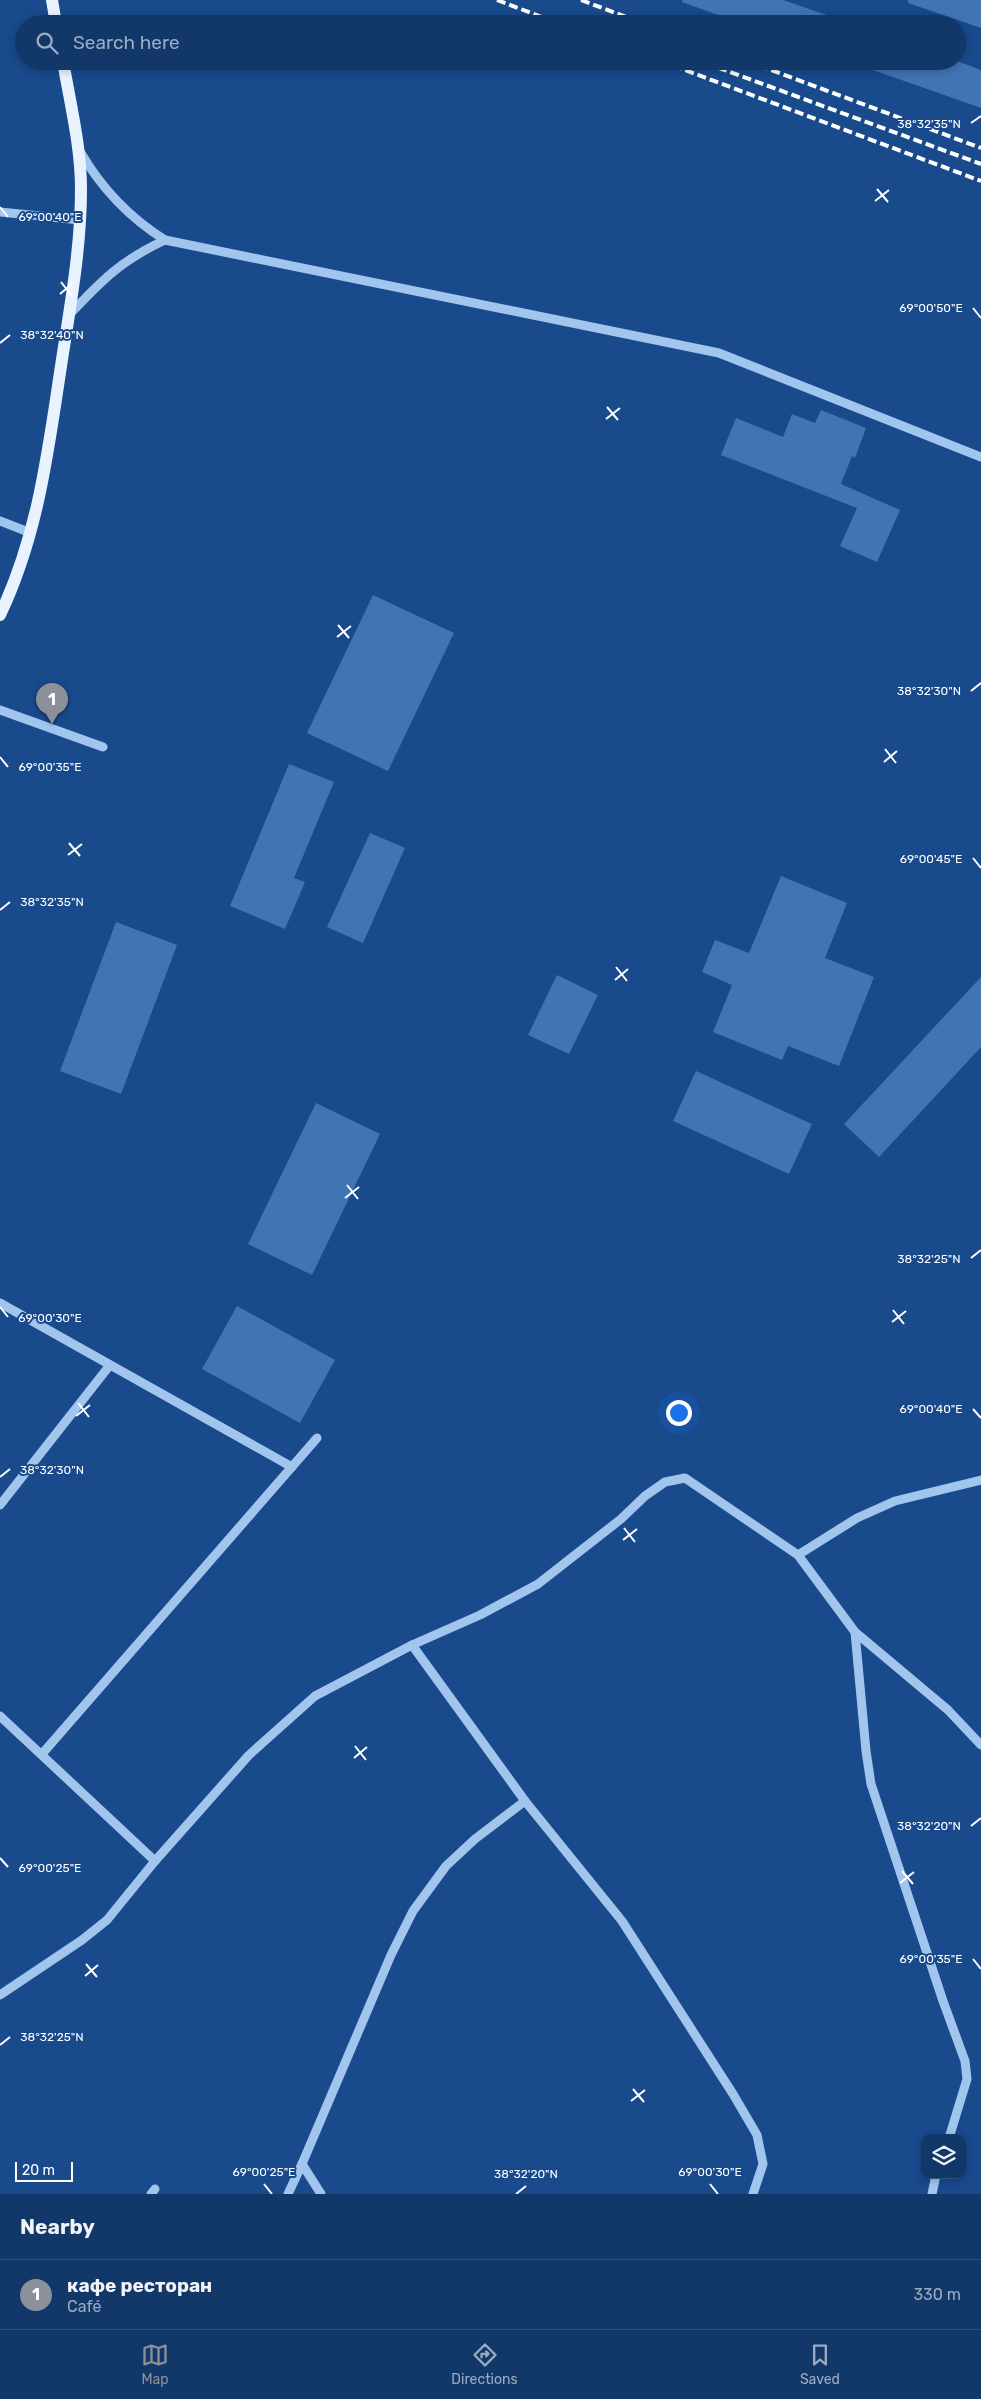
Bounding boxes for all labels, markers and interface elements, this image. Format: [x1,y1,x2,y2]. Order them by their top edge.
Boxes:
search box [15,15,966,70]
icon: search [33,29,61,57]
text: Search here [73,31,180,54]
text: 38°32'35"N [897,117,961,131]
text: 69°00'40"E [18,210,82,224]
text: 69°00'50"E [899,301,963,315]
text: 38°32'40"N [20,328,84,342]
pin: 1 [36,683,68,724]
text: 38°32'30"N [897,684,961,698]
text: 69°00'35"E [19,760,81,774]
text: 69°00'45"E [900,852,962,866]
text: 38°32'35"N [20,895,84,909]
text: 38°32'25"N [897,1252,961,1266]
text: 69°00'30"E [18,1311,82,1325]
your location [666,1400,692,1426]
text: 69°00'40"E [899,1402,963,1416]
text: 38°32'30"N [20,1463,84,1477]
text: 38°32'20"N [897,1819,961,1833]
text: 69°00'25"E [19,1861,81,1875]
text: 69°00'35"E [900,1952,962,1966]
text: 38°32'25"N [20,2030,84,2044]
map controls [921,2134,966,2179]
button: layers [921,2134,966,2179]
scale bar [15,2159,72,2182]
text: 20 m [22,2162,55,2179]
text: 69°00'25"E [233,2165,295,2179]
text: 69°00'30"E [678,2165,742,2179]
text: 38°32'20"N [494,2167,558,2181]
text: Nearby [20,2214,95,2239]
text: кафе ресторан [67,2274,212,2297]
text: 1 [32,2285,40,2304]
text: 330 m [913,2285,961,2304]
text: Café [67,2297,101,2316]
tab: Map [141,2341,169,2388]
tab: Directions [451,2341,518,2388]
tab: Saved [800,2341,840,2388]

